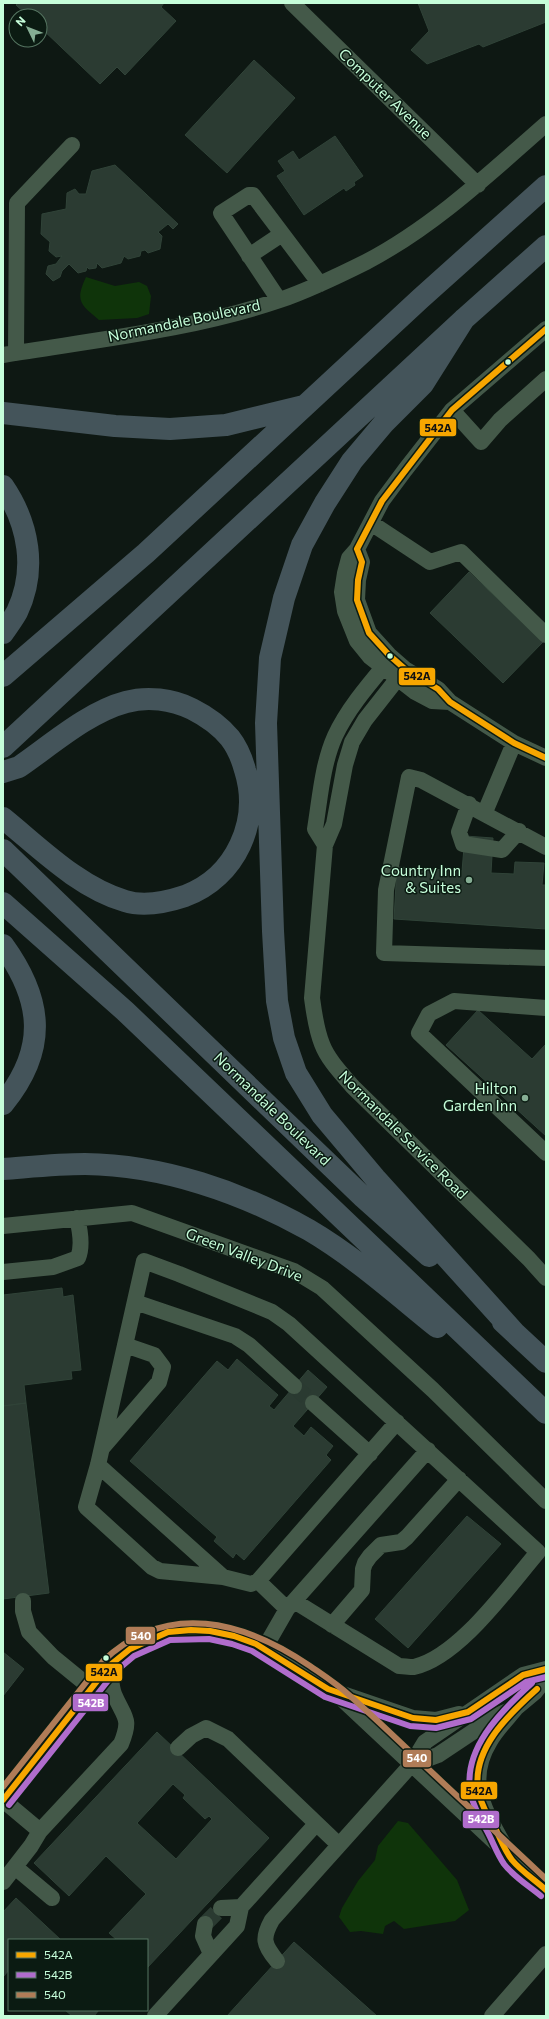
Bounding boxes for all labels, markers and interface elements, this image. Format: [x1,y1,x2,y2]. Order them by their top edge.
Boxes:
north arrow [8,8,48,48]
text: N [13,13,28,28]
street label: Computer Avenue [335,44,436,142]
street label: Normandale Boulevard [106,295,262,345]
unlabelled marker [503,357,513,367]
line badge: 542A [419,418,457,437]
text: 542A [424,421,452,434]
unlabelled marker [385,651,395,661]
line badge: 542A [398,667,436,686]
text: 542A [403,669,431,682]
place label: Country Inn & Suites [381,861,461,896]
marker: Country Inn & Suites [464,875,474,885]
street label: Normandale Boulevard [211,1048,335,1169]
street label: Normandale Service Road [336,1066,472,1202]
place label: Hilton Garden Inn [443,1079,517,1114]
marker: Hilton Garden Inn [520,1093,530,1103]
street label: Green Valley Drive [183,1224,305,1285]
line badge: 540 [125,1626,156,1645]
text: 540 [131,1629,151,1642]
unlabelled marker [101,1653,111,1663]
line badge: 542A [85,1663,123,1682]
text: 542A [90,1665,118,1678]
line badge: 542B [72,1693,109,1712]
text: 542B [78,1696,104,1709]
line badge: 540 [402,1749,432,1768]
text: 540 [407,1751,427,1764]
line badge: 542A [460,1781,498,1800]
text: 542A [465,1784,493,1797]
line badge: 542B [462,1810,500,1829]
text: 542B [468,1812,494,1825]
legend [8,1939,148,2011]
text: 542A [44,1947,73,1961]
text: 542B [44,1967,73,1981]
text: 540 [44,1987,66,2001]

